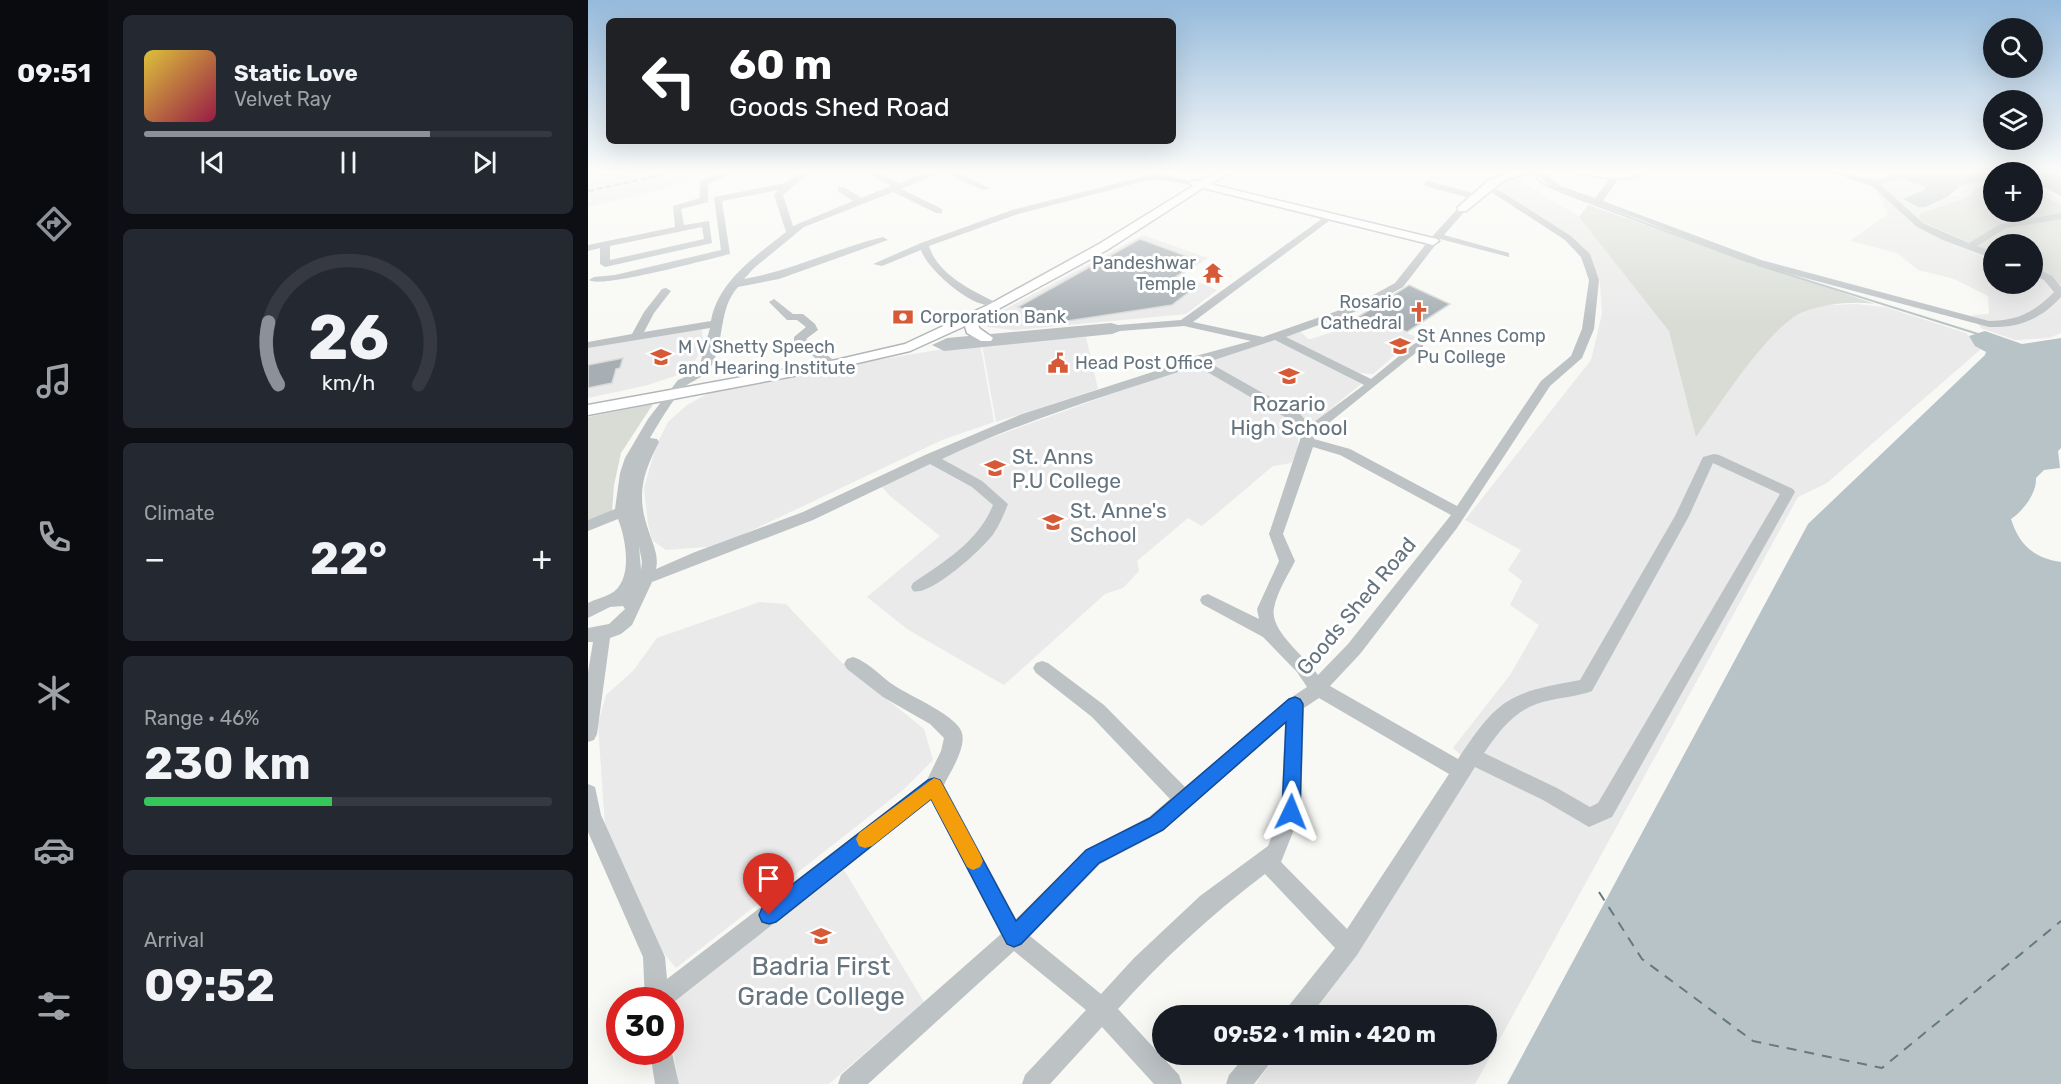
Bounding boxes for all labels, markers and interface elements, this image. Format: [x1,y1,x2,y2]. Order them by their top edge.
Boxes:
map controls [1983,18,2043,294]
button: search [1983,18,2043,78]
text: 60 m [729,40,832,90]
icon: left [630,42,708,120]
text: 09:51 [17,57,91,89]
text: Static Love [234,60,358,87]
text: Velvet Ray [234,87,332,111]
button: layers [1983,90,2043,150]
text: Goods Shed Road [729,91,950,123]
icon: previous [196,146,229,179]
icon: pause [332,146,365,179]
icon: next [468,146,501,179]
button: + [1983,162,2043,222]
icon: directions [33,203,75,245]
button: − [1983,234,2043,294]
place label: Pandeshwar Temple [1092,252,1196,295]
temple icon: Pandeshwar Temple [1201,261,1225,285]
place label: Rosario Cathedral [1320,291,1402,334]
church icon: Rosario Cathedral [1407,300,1431,324]
text: 26 [307,301,389,375]
bank icon: Corporation Bank [891,305,915,329]
place label: Corporation Bank [920,306,1067,328]
place label: St Annes Comp Pu College [1417,325,1546,368]
school or university icon: St Annes Comp Pu College [1388,334,1412,358]
place label: M V Shetty Speech and Hearing Institute [678,336,855,379]
school or university icon: M V Shetty Speech and Hearing Institute [649,345,673,369]
public building icon: Head Post Office [1046,351,1070,375]
place label: Head Post Office [1075,352,1213,374]
icon: music [33,360,75,402]
school or university icon: Rozario High School [1277,364,1301,388]
text: km/h [321,371,375,396]
place label: Rozario High School [1230,391,1348,440]
place label: St. Anns P.U College [1012,444,1121,493]
school or university icon: St. Anns P.U College [983,456,1007,480]
place label: St. Anne's School [1070,498,1167,547]
text: Climate [144,501,215,525]
school or university icon: St. Anne's School [1041,510,1065,534]
icon: phone [33,516,75,558]
text: 22° [310,532,387,585]
street label: Goods Shed Road [1291,532,1421,680]
text: − [144,539,165,578]
text: + [531,539,552,578]
icon: climate [33,672,75,714]
text: Range · 46% [144,706,260,730]
text: 230 km [144,737,311,790]
position arrow [1259,780,1323,844]
icon: car [33,829,75,871]
pin [743,853,794,915]
icon: arrive [752,862,785,895]
school or university icon: Badria First Grade College [809,924,833,948]
text: Arrival [144,928,204,952]
place label: Badria First Grade College [737,951,905,1012]
text: 09:52 [144,959,275,1012]
icon: filters [33,985,75,1027]
speed limit sign: 30 [606,987,684,1065]
text: 09:52 · 1 min · 420 m [1213,1021,1436,1048]

